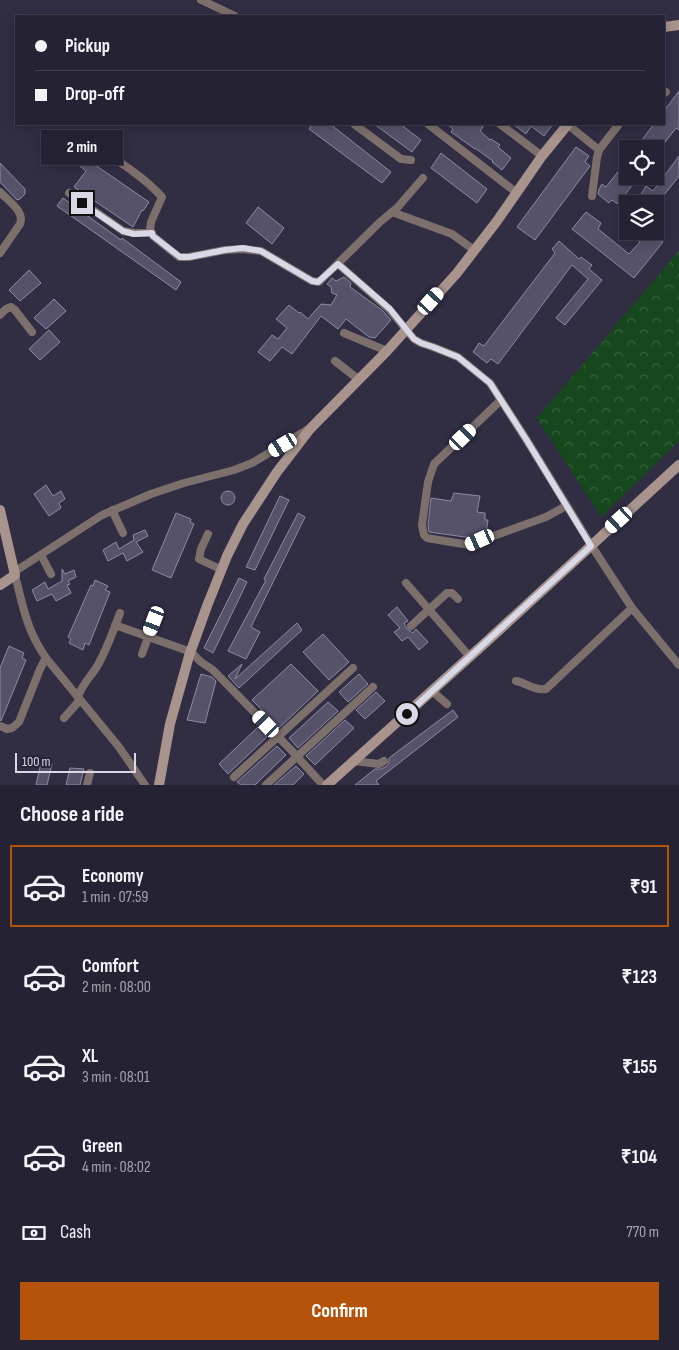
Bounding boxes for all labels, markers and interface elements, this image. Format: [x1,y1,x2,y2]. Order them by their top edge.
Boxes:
text: Pickup [65,35,110,58]
text: Drop-off [65,83,125,106]
callout: 2 min [41,130,123,166]
text: 2 min [67,138,97,157]
map controls [619,140,664,240]
button: locate [619,140,664,185]
route end [71,192,93,214]
button: layers [619,195,664,240]
car [415,285,446,317]
car [446,421,479,453]
car [266,431,299,459]
car [602,504,635,536]
car [463,527,496,553]
car [141,604,166,638]
route start [396,703,418,725]
car [250,708,281,740]
scale bar [15,750,136,773]
text: 100 m [22,753,51,770]
text: Choose a ride [20,801,124,828]
icon: car [22,864,67,909]
text: Economy [82,865,144,888]
text: ₹91 [630,876,657,899]
text: 1 min · 07:59 [82,888,148,907]
icon: car [22,954,67,999]
text: Comfort [82,955,139,978]
text: ₹123 [622,966,657,989]
text: 2 min · 08:00 [82,978,151,997]
icon: car [22,1044,67,1089]
text: XL [82,1045,98,1068]
text: ₹155 [622,1056,657,1079]
text: 3 min · 08:01 [82,1068,150,1087]
icon: car [22,1134,67,1179]
text: Green [82,1135,122,1158]
text: ₹104 [621,1146,657,1169]
text: 4 min · 08:02 [82,1158,150,1177]
icon: cash [20,1219,48,1247]
text: Cash [60,1221,91,1244]
text: 770 m [626,1223,659,1242]
button: Confirm [20,1282,659,1340]

